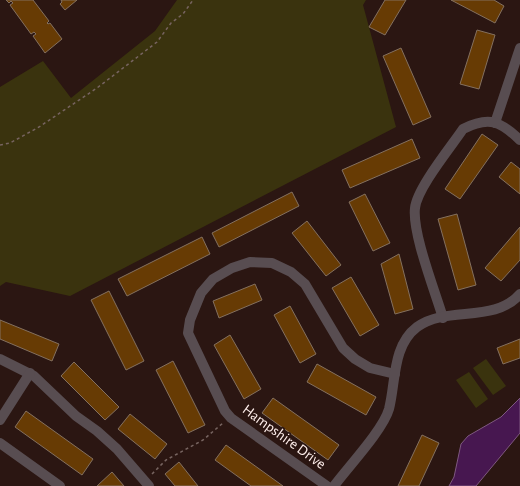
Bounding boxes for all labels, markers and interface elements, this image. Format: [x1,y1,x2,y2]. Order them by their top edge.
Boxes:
street label: Hampshire Drive [240,402,328,472]

